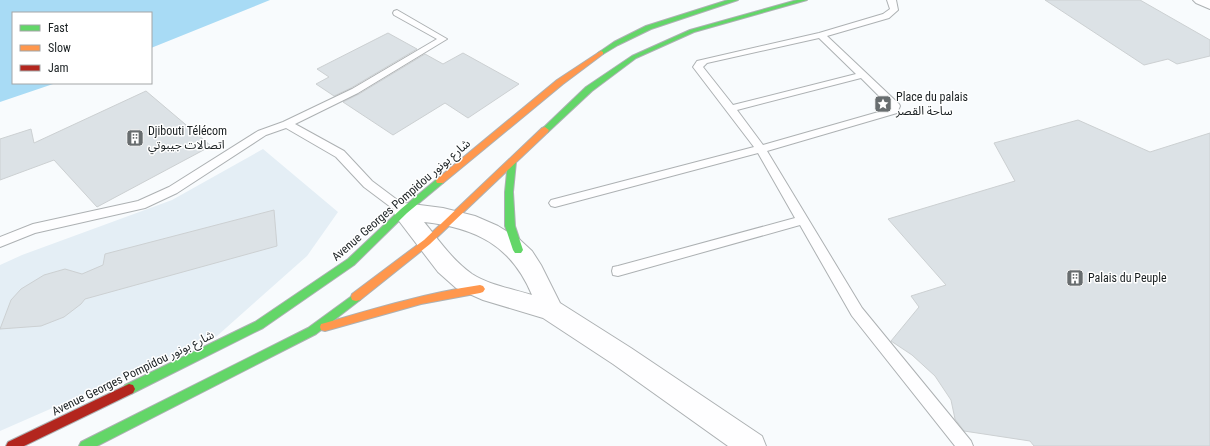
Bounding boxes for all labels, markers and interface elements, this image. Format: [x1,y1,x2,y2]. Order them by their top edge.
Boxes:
legend [12,12,152,84]
text: Fast [48,21,69,35]
text: Slow [48,41,71,55]
text: Jam [48,61,69,75]
place label: Place du palais ساحة القصر [895,90,968,118]
place icon: Place du palais ساحة القصر [873,94,893,114]
place label: Djibouti Télécom اتصالات جيبوتي [148,124,227,155]
building icon: Djibouti Télécom اتصالات جيبوتي [125,128,145,148]
street label: Avenue Georges Pompidou شارع بونور [329,136,474,265]
building icon: Palais du Peuple [1065,268,1085,288]
place label: Palais du Peuple [1088,271,1167,285]
street label: Avenue Georges Pompidou شارع بونور [50,328,217,420]

